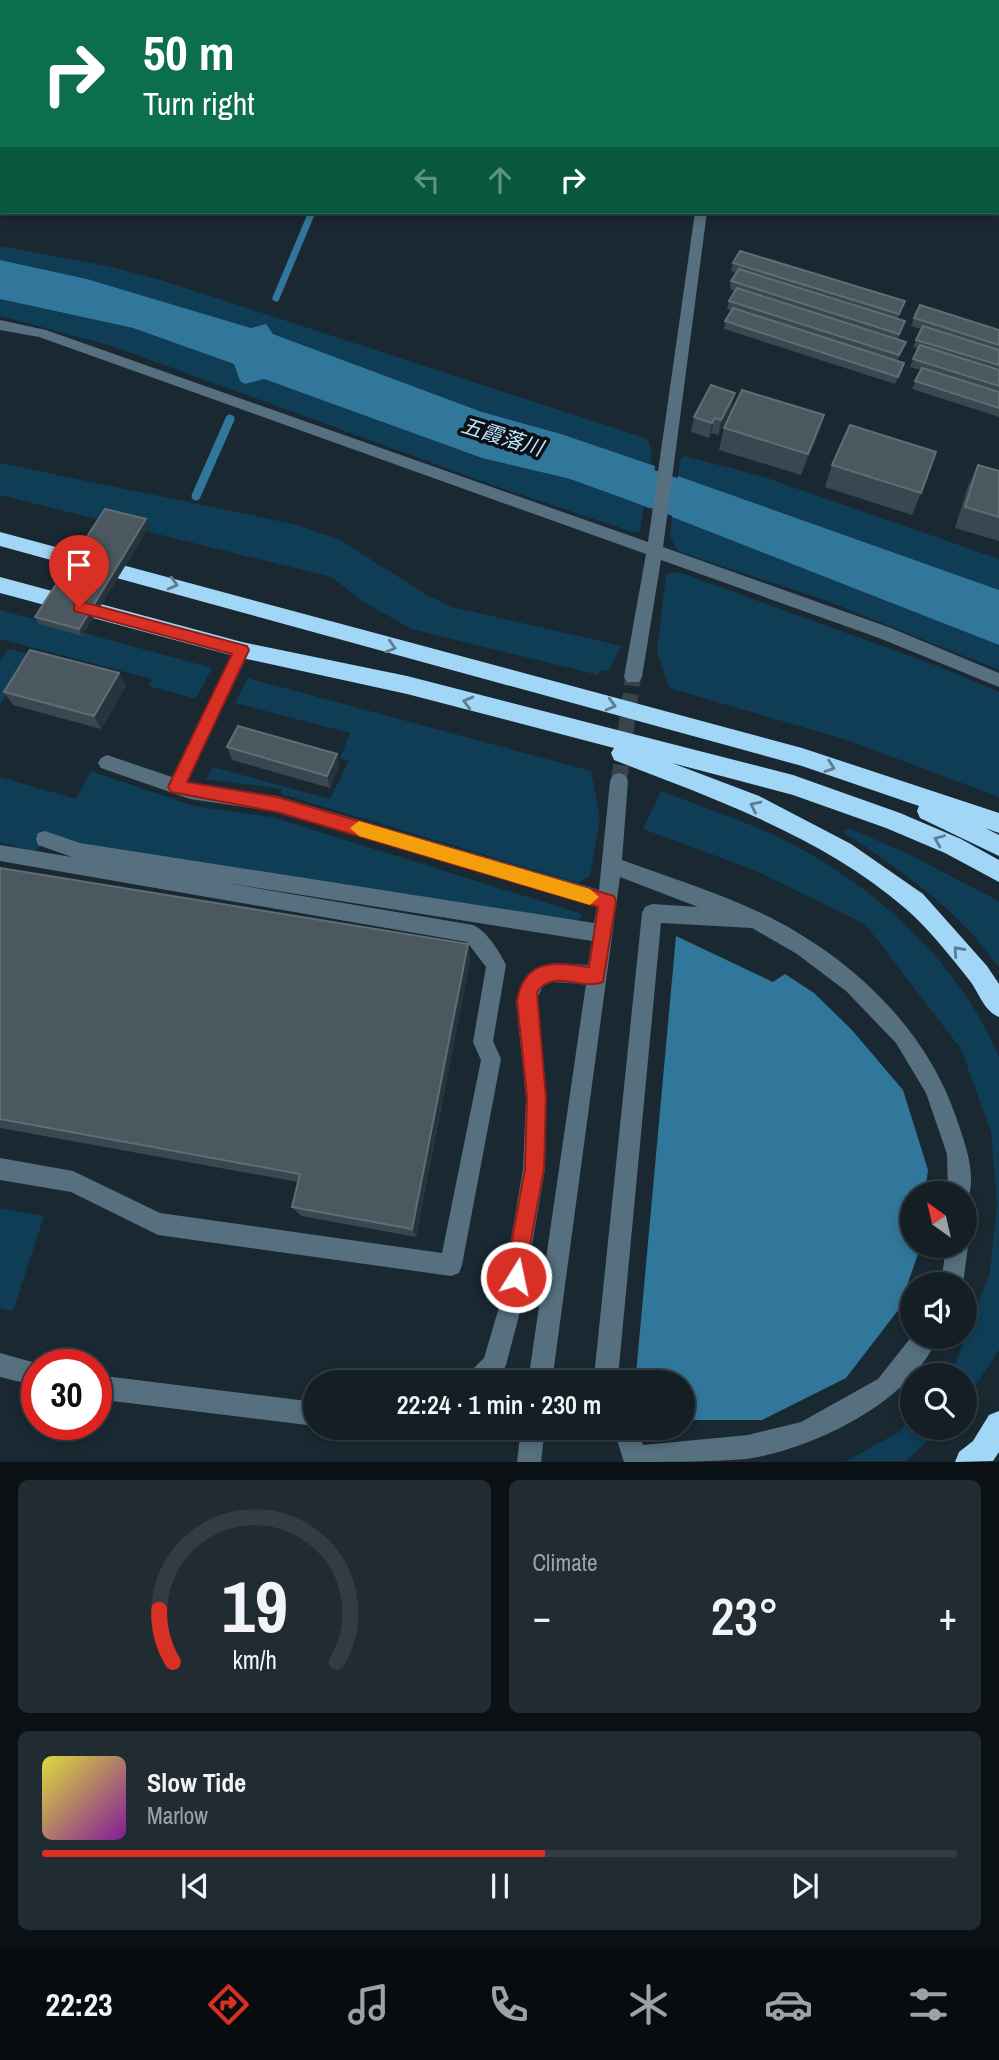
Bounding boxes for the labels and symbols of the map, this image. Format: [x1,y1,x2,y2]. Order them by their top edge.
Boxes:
water label: 五霞落川 [458,410,548,463]
pin [49,535,109,607]
one-way arrow [166,576,178,591]
one-way arrow [385,639,397,653]
one-way arrow [463,695,475,710]
one-way arrow [605,697,617,711]
one-way arrow [824,759,836,773]
one-way arrow [750,800,762,814]
one-way arrow [933,835,945,849]
one-way arrow [954,946,966,959]
north arrow [900,1181,976,1258]
position arrow [479,1240,553,1314]
speed limit sign: 30 [21,1349,112,1440]

